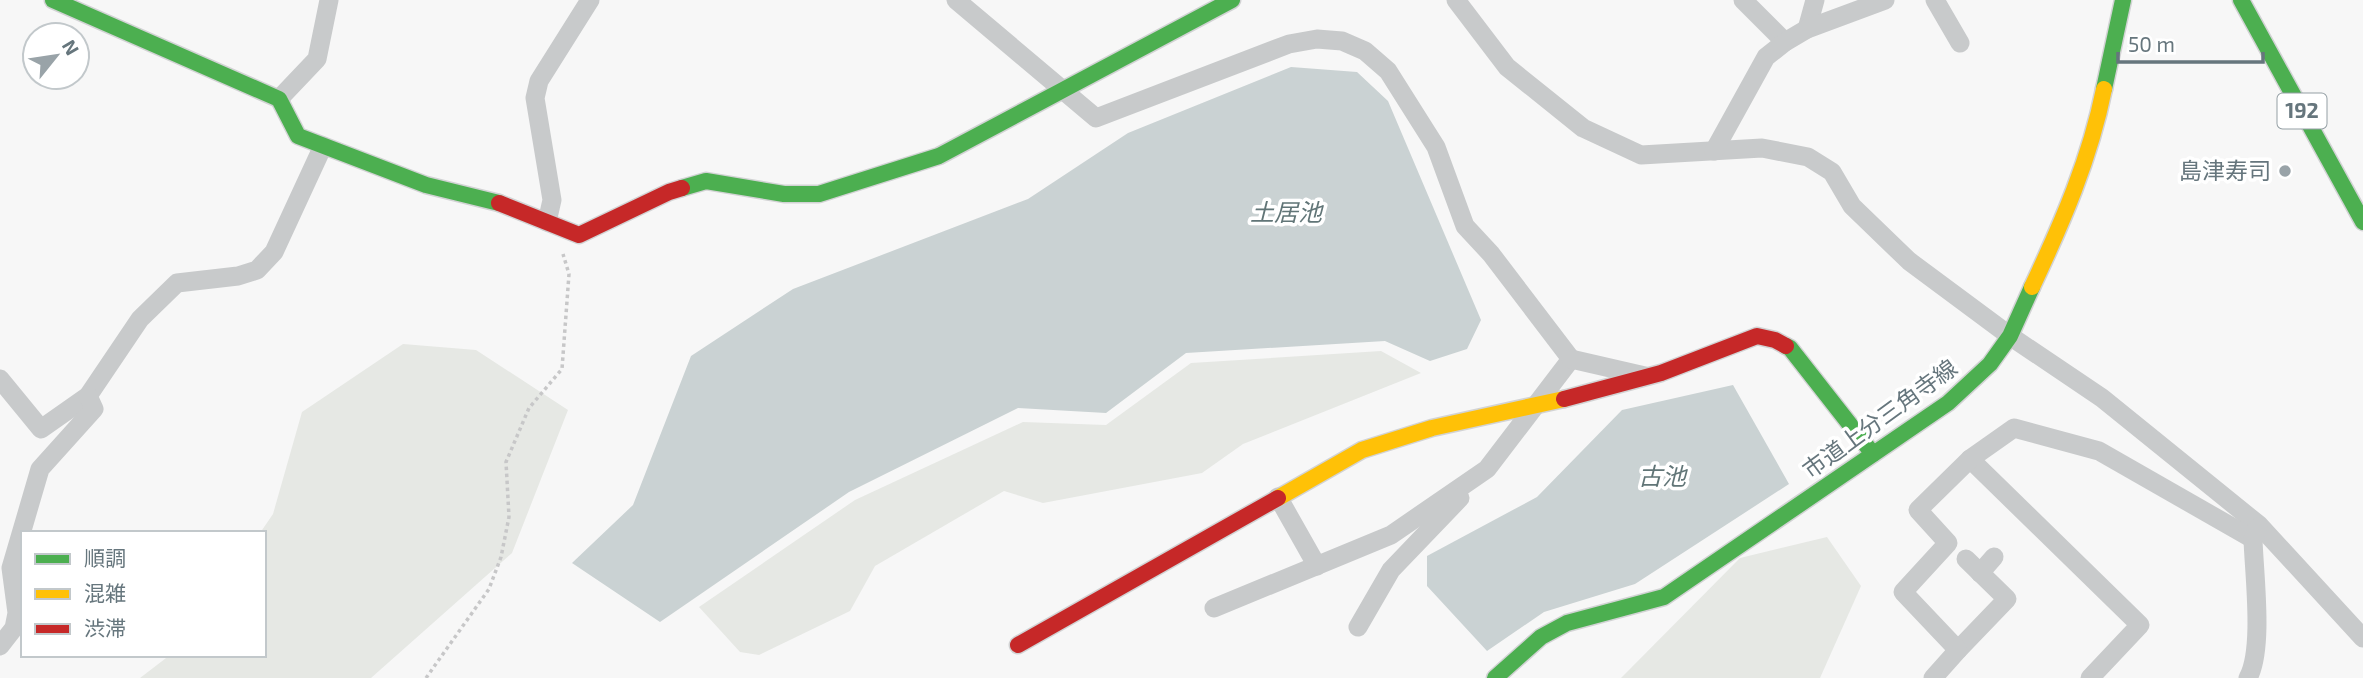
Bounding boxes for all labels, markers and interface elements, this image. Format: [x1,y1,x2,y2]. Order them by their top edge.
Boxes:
north arrow [21,21,91,91]
scale bar [2118,21,2263,65]
text: 50 m [2128,31,2175,56]
text: N [58,36,85,59]
road number: 192 [2278,94,2326,128]
place label: 島津寿司 [2179,156,2271,184]
marker: 島津寿司 [2277,163,2293,179]
water label: 土居池 [1250,197,1324,226]
street label: 市道上分三角寺線 [1797,353,1962,484]
water label: 古池 [1638,461,1688,490]
legend [21,531,266,657]
text: 順調 [84,545,126,570]
text: 混雑 [84,580,126,605]
text: 渋滞 [84,615,126,640]

